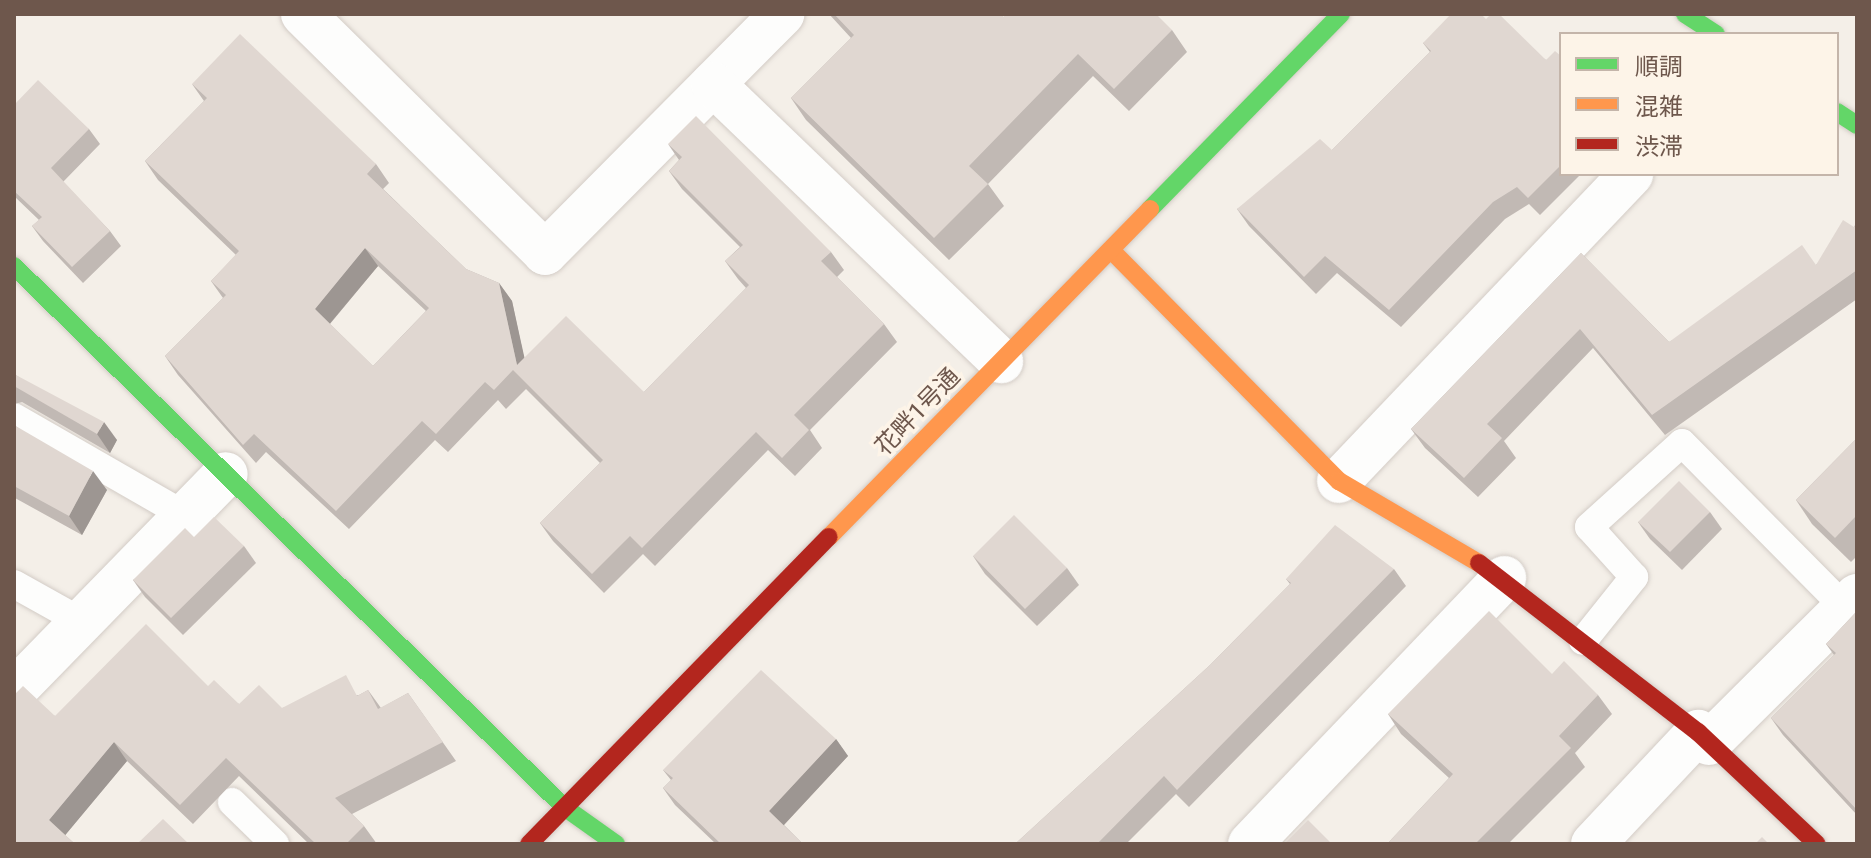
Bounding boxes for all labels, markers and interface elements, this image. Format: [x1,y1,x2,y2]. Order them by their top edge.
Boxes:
legend [1559,32,1839,176]
text: 順調 [1635,53,1683,81]
text: 混雑 [1635,93,1683,121]
text: 渋滞 [1635,133,1683,161]
street label: 花畔1号通 [870,363,966,461]

